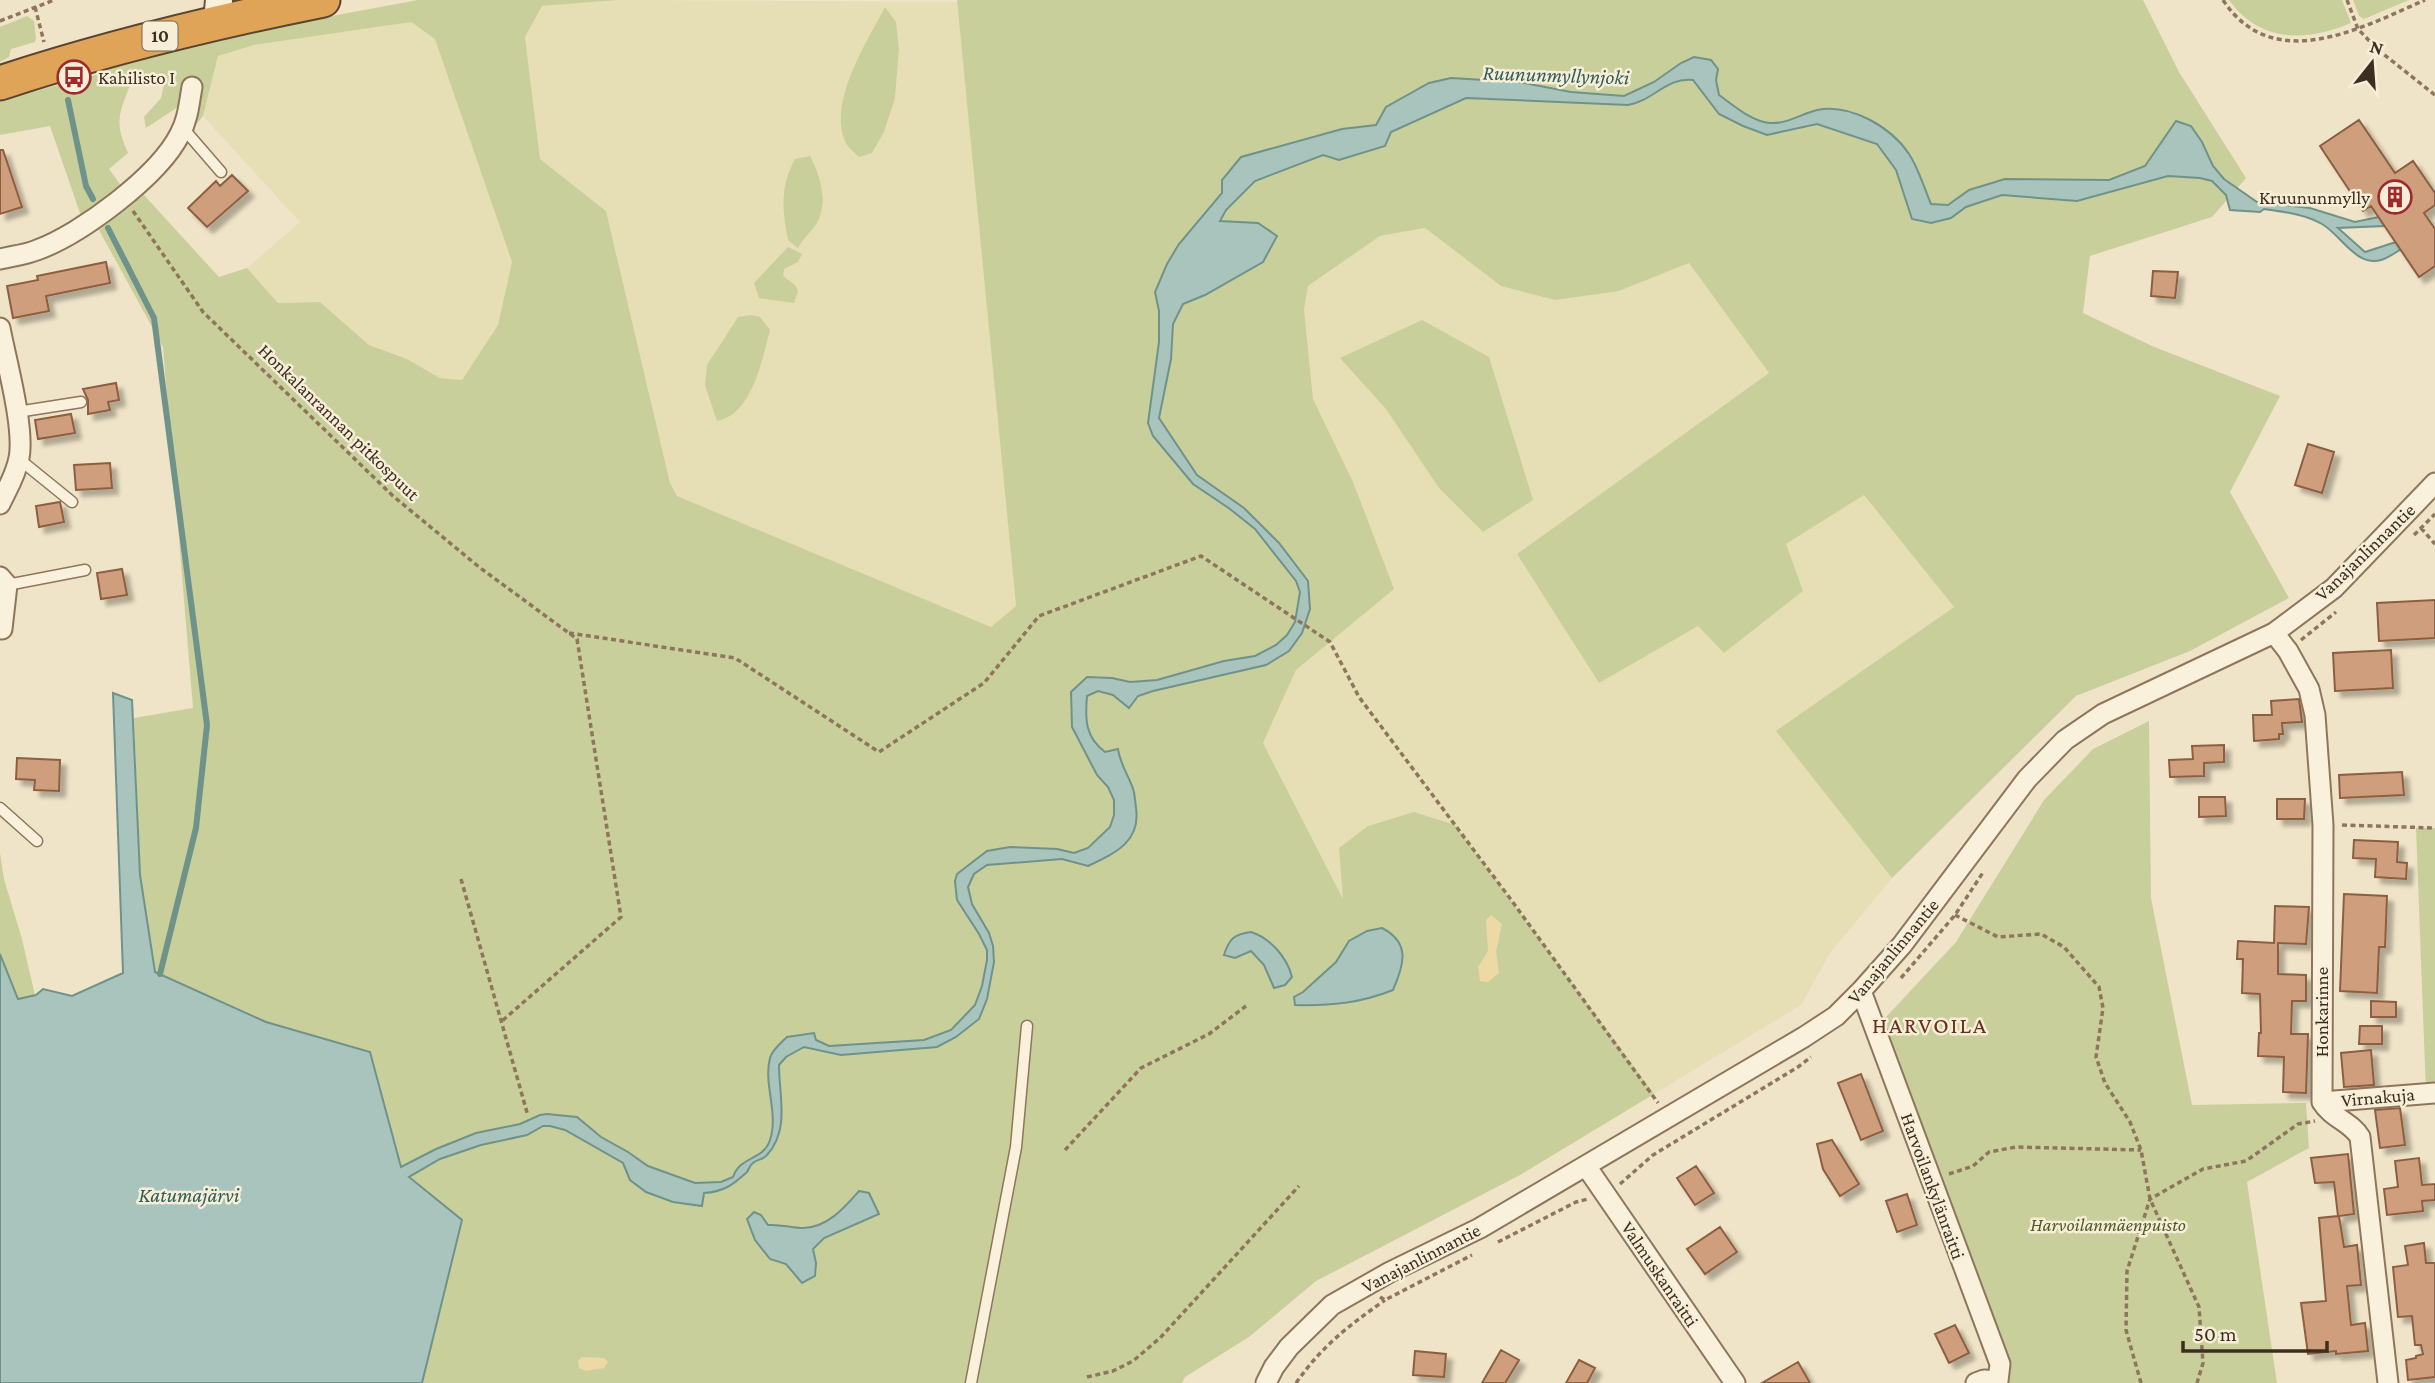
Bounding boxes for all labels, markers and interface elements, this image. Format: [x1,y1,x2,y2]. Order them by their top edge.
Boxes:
road number: 10 [142,22,178,51]
north arrow [2337,28,2407,98]
text: N [2368,35,2386,59]
bus stop icon: Kahilisto I [55,58,93,96]
water label: Ruununmyllynjoki [1482,60,1630,90]
place label: Kahilisto I [98,67,175,88]
building icon: Kruununmylly [2376,178,2414,216]
place label: Kruununmylly [2259,187,2370,208]
street label: Honkalanrannan pitkospuut [254,340,424,505]
street label: Vanajanlinnantie [2311,499,2420,606]
street label: Vanajanlinnantie [1843,894,1944,1008]
street label: Honkarinne [2311,967,2332,1057]
district label: HARVOILA [1872,1012,1988,1038]
street label: Virnakuja [2340,1083,2416,1112]
street label: Harvoilankylänraitti [1897,1110,1969,1262]
water label: Katumajärvi [139,1183,240,1207]
park label: Harvoilanmäenpuisto [2030,1214,2186,1235]
street label: Valmuskanraitti [1617,1217,1703,1331]
street label: Vanajanlinnantie [1358,1219,1484,1298]
scale bar [2183,1310,2326,1354]
text: 50 m [2194,1322,2237,1346]

